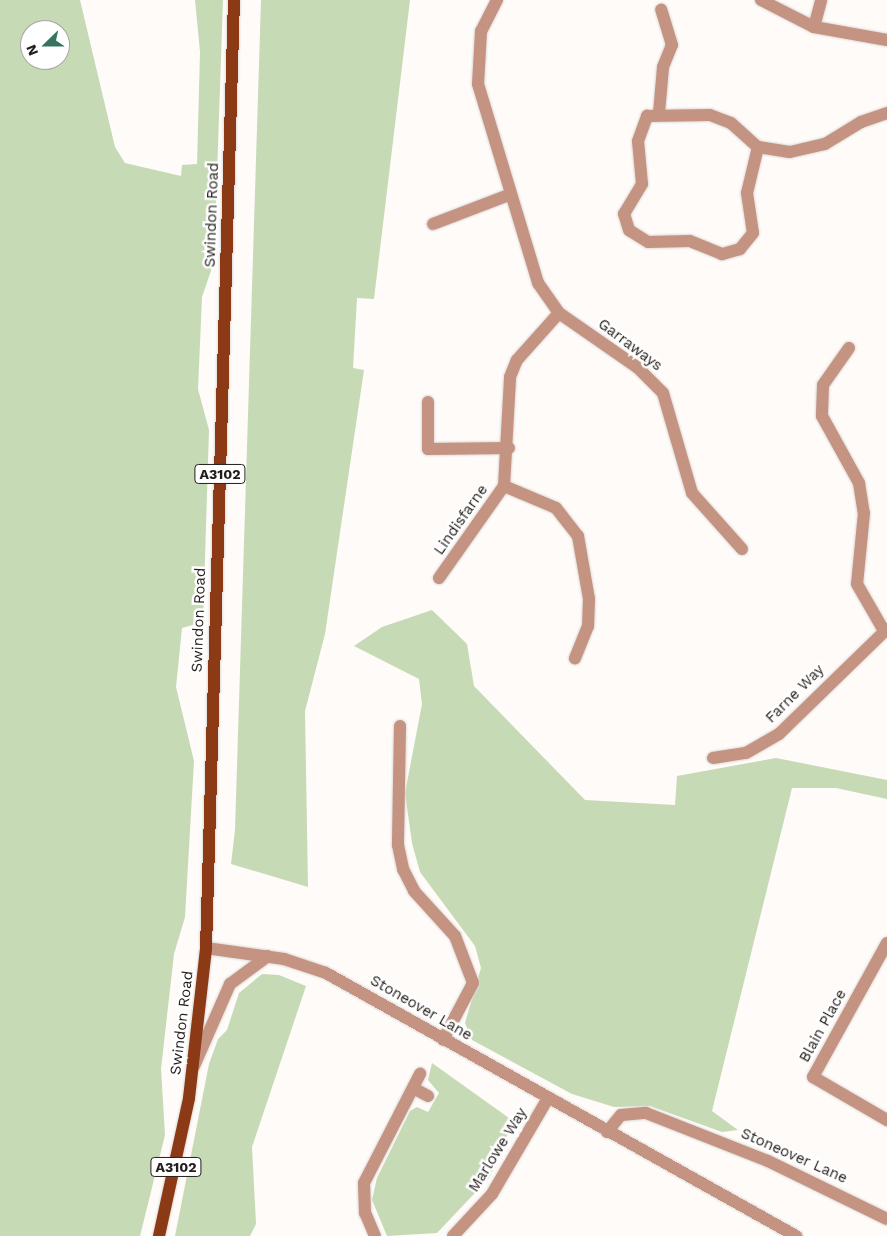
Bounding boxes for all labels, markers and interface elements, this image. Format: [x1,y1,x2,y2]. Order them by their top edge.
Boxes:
north arrow [20,20,70,70]
text: N [23,42,41,58]
street label: Swindon Road [201,162,223,268]
street label: Garraways [594,315,666,375]
road number: A3102 [194,462,246,486]
street label: Lindisfarne [430,481,492,559]
street label: Swindon Road [188,567,210,673]
street label: Farne Way [762,661,828,727]
street label: Swindon Road [167,970,197,1076]
street label: Stoneover Lane [367,971,475,1045]
street label: Blain Place [796,986,850,1066]
street label: Marlowe Way [465,1104,531,1196]
street label: Stoneover Lane [738,1124,850,1188]
road number: A3102 [150,1156,202,1178]

